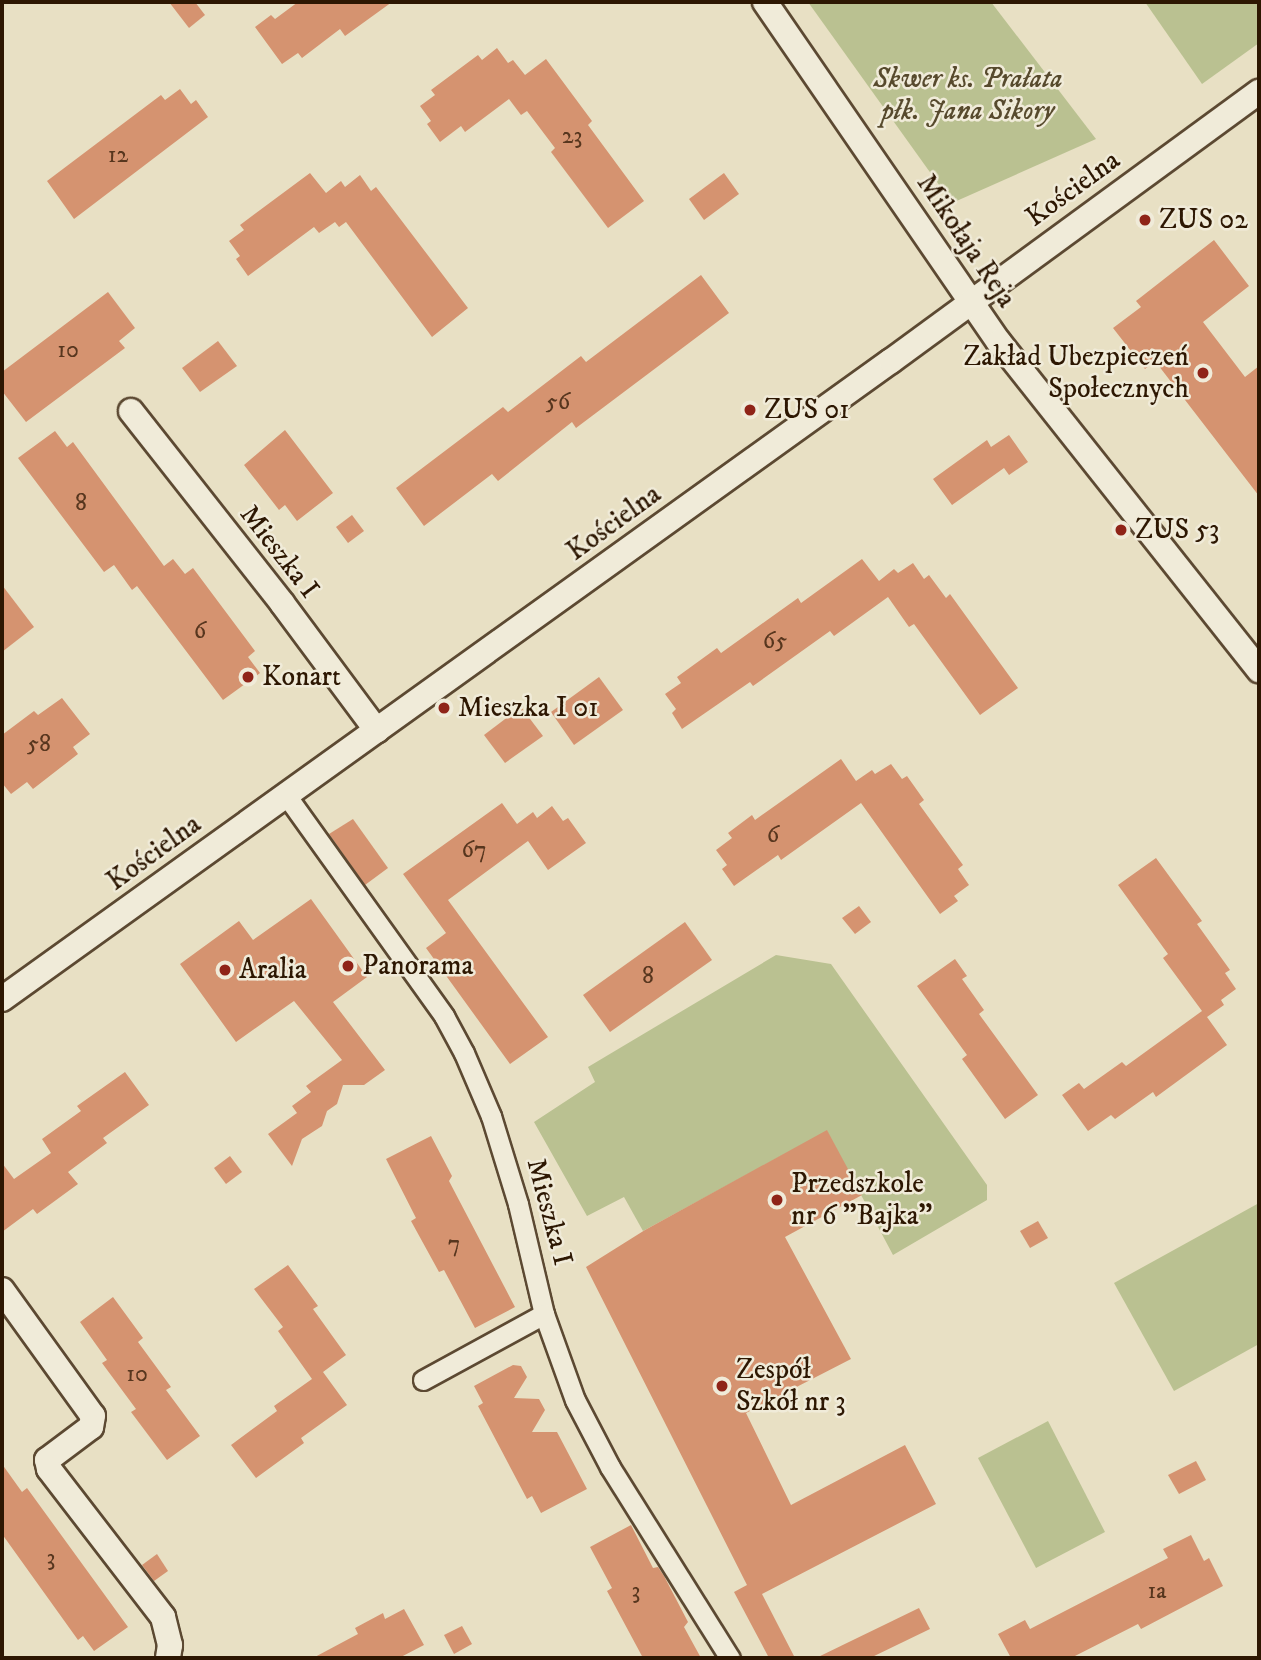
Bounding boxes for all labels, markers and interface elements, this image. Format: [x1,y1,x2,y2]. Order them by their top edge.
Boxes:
park label: Skwer ks. Prałata płk. Jana Sikory [873,62,1063,128]
house number: 23 [562,123,582,151]
house number: 12 [108,142,128,170]
street label: Kościelna [1019,144,1127,234]
street label: Mikołaja Reja [909,168,1023,314]
place label: ZUS 02 [1159,203,1248,237]
marker: ZUS 02 [1137,212,1153,228]
house number: 10 [57,337,79,365]
place label: Zakład Ubezpieczeń Społecznych [963,340,1189,406]
marker: Zakład Ubezpieczeń Społecznych [1195,365,1211,381]
house number: 56 [546,389,570,417]
place label: ZUS 01 [764,393,849,427]
marker: ZUS 01 [742,402,758,418]
street label: Kościelna [560,478,668,568]
house number: 8 [75,490,87,518]
street label: Mieszka I [232,499,326,605]
place label: ZUS 53 [1135,513,1220,547]
marker: ZUS 53 [1113,522,1129,538]
house number: 6 [194,618,206,646]
house number: 65 [763,628,787,656]
place label: Konart [262,660,341,694]
marker: Konart [240,669,256,685]
place label: Mieszka I 01 [458,691,598,725]
marker: Mieszka I 01 [436,700,452,716]
house number: 58 [27,731,51,759]
street label: Kościelna [100,808,208,898]
house number: 6 [767,822,779,850]
house number: 67 [461,837,487,865]
place label: Panorama [362,949,473,983]
place label: Aralia [239,953,307,987]
marker: Panorama [340,958,356,974]
marker: Aralia [217,962,233,978]
house number: 8 [642,963,654,991]
street label: Mieszka I [519,1155,579,1269]
place label: Przedszkole nr 6 "Bajka" [791,1167,932,1233]
marker: Przedszkole nr 6 "Bajka" [769,1192,785,1208]
house number: 7 [448,1231,460,1259]
place label: Zespół Szkół nr 3 [736,1353,846,1419]
house number: 10 [126,1361,148,1389]
marker: Zespół Szkół nr 3 [714,1378,730,1394]
house number: 3 [47,1545,55,1573]
house number: 3 [632,1578,640,1606]
house number: 1a [1147,1578,1167,1606]

